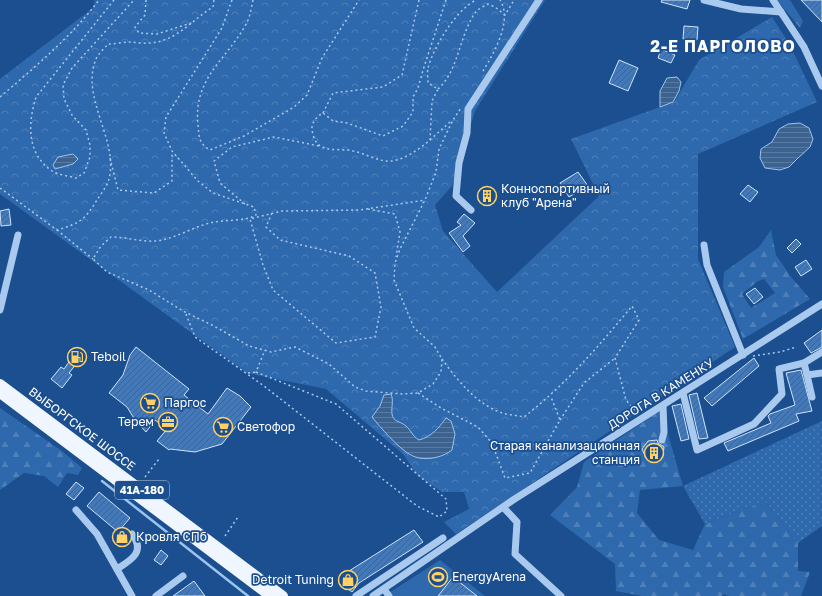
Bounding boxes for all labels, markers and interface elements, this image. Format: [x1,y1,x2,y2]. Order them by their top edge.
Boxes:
district label: 2-Е ПАРГОЛОВО [650,36,796,56]
place label: Конноспортивный клуб "Арена" [501,181,610,210]
building icon: Конноспортивный клуб "Арена" [476,185,498,207]
fuel station icon: Teboil [66,346,88,368]
place label: Teboil [91,349,126,364]
street label: ДОРОГА В КАМЕНКУ [605,355,716,432]
street label: ВЫБОРГСКОЕ ШОССЕ [26,384,139,474]
supermarket icon: Паргос [139,392,161,414]
place label: Паргос [164,395,207,410]
office icon: Терем [157,411,179,433]
place label: Терем [118,414,154,429]
supermarket icon: Светофор [212,416,234,438]
place label: Светофор [237,419,295,434]
place label: Старая канализационная станция [490,438,640,467]
building icon: Старая канализационная станция [643,442,665,464]
road number: 41А-180 [115,481,169,499]
shop icon: Кровля СПб [111,526,133,548]
place label: Кровля СПб [136,529,207,544]
sports icon: EnergyArena [427,566,449,588]
shop icon: Detroit Tuning [337,569,359,591]
place label: EnergyArena [452,569,526,584]
place label: Detroit Tuning [252,572,334,587]

